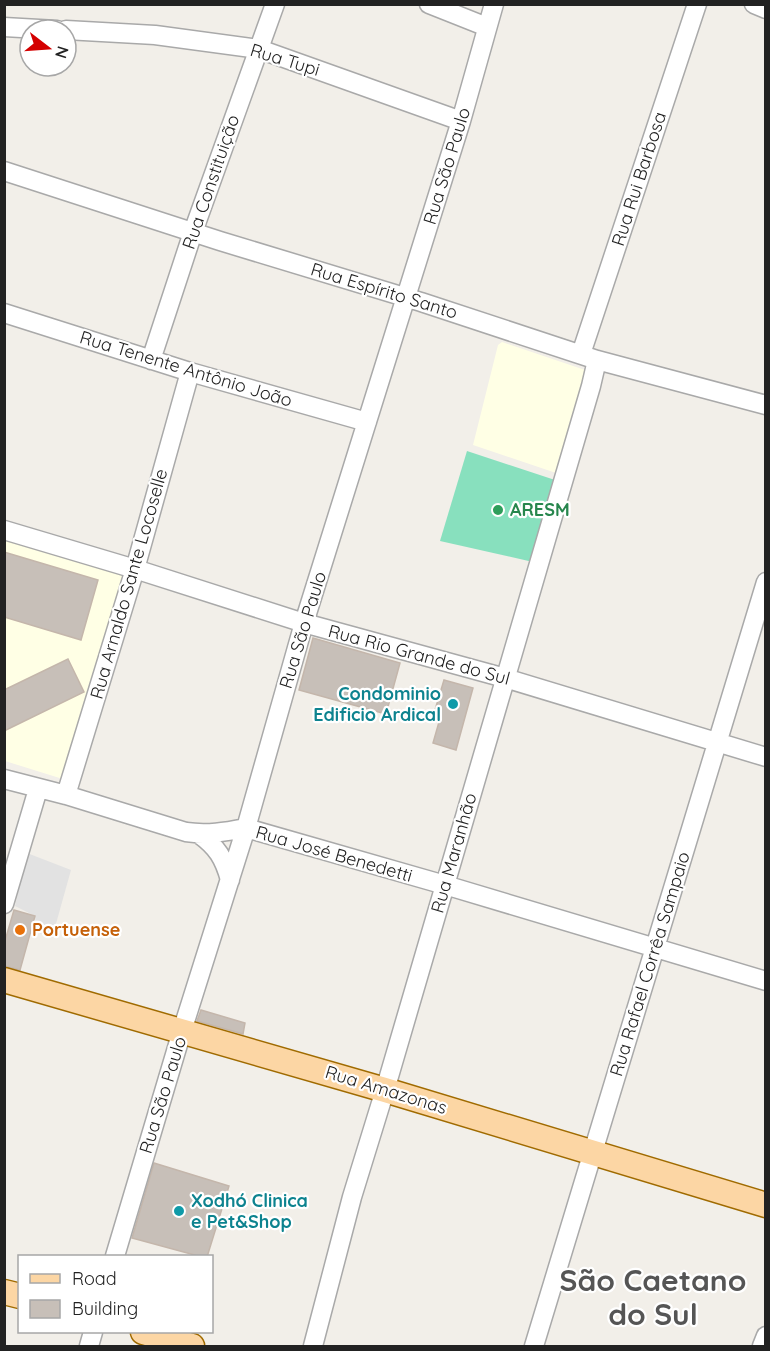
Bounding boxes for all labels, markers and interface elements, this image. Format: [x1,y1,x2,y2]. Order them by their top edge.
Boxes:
north arrow [18,18,78,78]
street label: Rua Tupi [248,38,323,81]
text: N [51,44,74,61]
street label: Rua São Paulo [418,105,475,227]
street label: Rua Rui Barbosa [606,109,671,249]
street label: Rua Constituição [177,112,244,252]
street label: Rua Espírito Santo [308,257,460,324]
street label: Rua Tenente Antônio João [77,325,295,412]
street label: Rua Arnaldo Sante Locoselle [85,466,172,702]
place label: ARESM [510,498,570,521]
marker: ARESM [491,503,505,517]
street label: Rua São Paulo [274,569,331,691]
street label: Rua Rio Grande do Sul [326,619,513,690]
place label: Condominio Edificio Ardical [313,682,441,726]
marker: Condominio Edificio Ardical [446,697,460,711]
street label: Rua Maranhão [425,790,482,916]
street label: Rua José Benedetti [253,820,415,887]
street label: Rua Rafael Corrêa Sampaio [604,849,695,1079]
place label: Portuense [32,918,120,941]
marker: Portuense [13,923,27,937]
street label: Rua São Paulo [134,1034,191,1156]
street label: Rua Amazonas [323,1060,450,1119]
place label: Xodhó Clinica e Pet&Shop [191,1189,308,1233]
marker: Xodhó Clinica e Pet&Shop [172,1204,186,1218]
legend [18,1255,213,1333]
district label: São Caetano do Sul [560,1261,746,1333]
text: Road [72,1267,117,1290]
text: Building [72,1297,138,1320]

